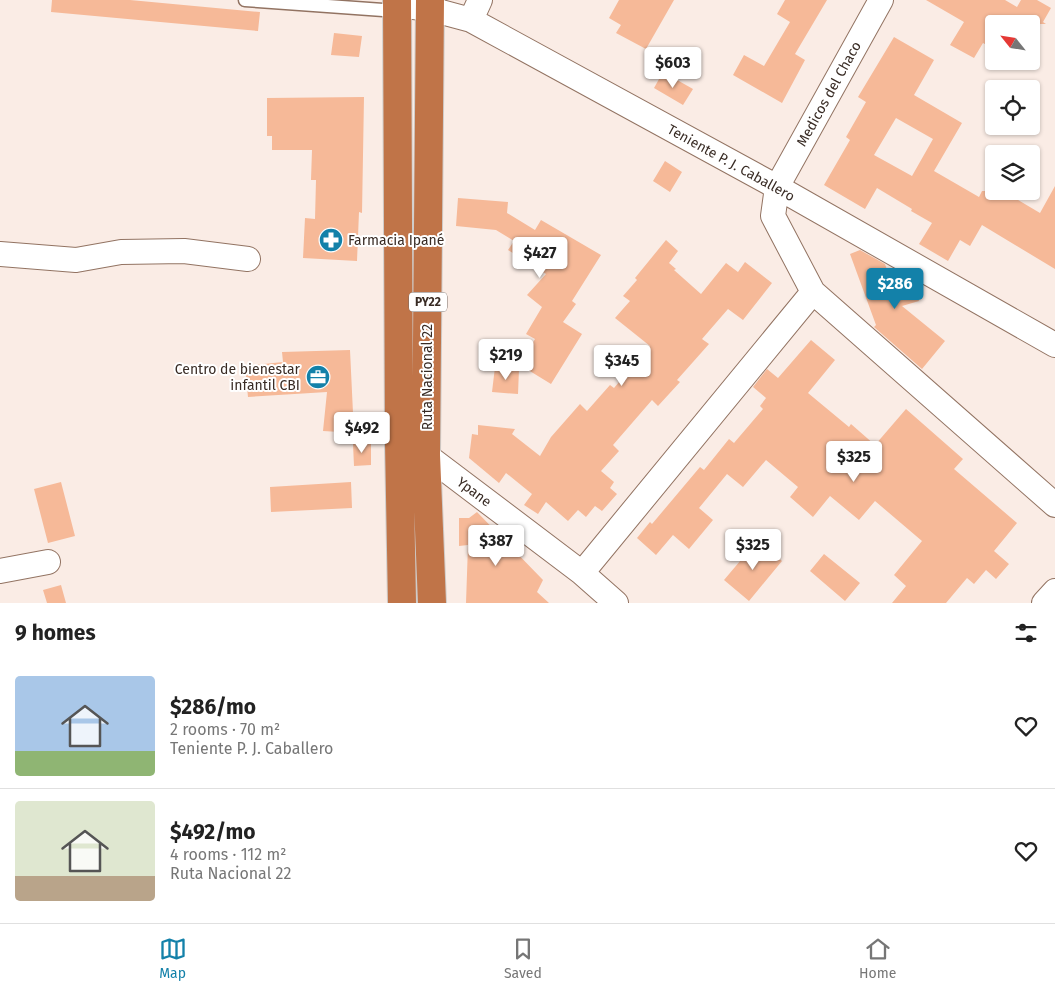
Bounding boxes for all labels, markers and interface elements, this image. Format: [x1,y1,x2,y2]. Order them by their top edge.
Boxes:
north arrow [985,15,1040,70]
map controls [985,15,1040,200]
street label: Medicos del Chaco [793,38,865,150]
pin: $603 [643,46,703,89]
text: $603 [655,53,691,72]
button: locate [985,80,1040,135]
street label: Teniente P. J. Caballero [664,121,798,205]
button: layers [985,145,1040,200]
pharmacy icon: Farmacia Ipané [318,227,344,253]
place label: Farmacia Ipané [348,232,444,249]
pin: $427 [510,236,570,279]
text: $427 [523,243,557,262]
pin: $286 [865,268,925,310]
text: $286 [877,274,913,293]
road number: PY22 [409,292,447,312]
street label: Ruta Nacional 22 [419,324,436,430]
pin: $219 [476,338,536,381]
pin: $345 [592,344,652,387]
text: $219 [490,345,522,364]
text: $345 [605,351,639,370]
place label: Centro de bienestar infantil CBI [175,361,301,394]
office icon: Centro de bienestar infantil CBI [305,364,331,390]
pin: $492 [332,412,392,454]
text: $492 [345,418,379,437]
pin: $325 [824,440,884,483]
text: $325 [837,447,871,466]
street label: Ypane [453,474,495,510]
pin: $387 [466,524,526,567]
pin: $325 [723,528,783,571]
text: $387 [479,531,513,550]
text: $325 [736,535,770,554]
icon: filters [1012,619,1040,647]
text: 9 homes [15,620,96,646]
text: $286/mo [170,694,256,720]
icon: home [55,696,115,756]
icon: heart [1012,712,1040,740]
text: 2 rooms · 70 m² [170,720,280,739]
text: Teniente P. J. Caballero [170,739,333,758]
text: $492/mo [170,819,255,845]
icon: home [55,821,115,881]
icon: heart [1012,837,1040,865]
text: 4 rooms · 112 m² [170,845,286,864]
text: Ruta Nacional 22 [170,864,291,883]
tab: Map [159,935,187,982]
tab: Saved [504,935,542,982]
tab: Home [859,935,896,982]

